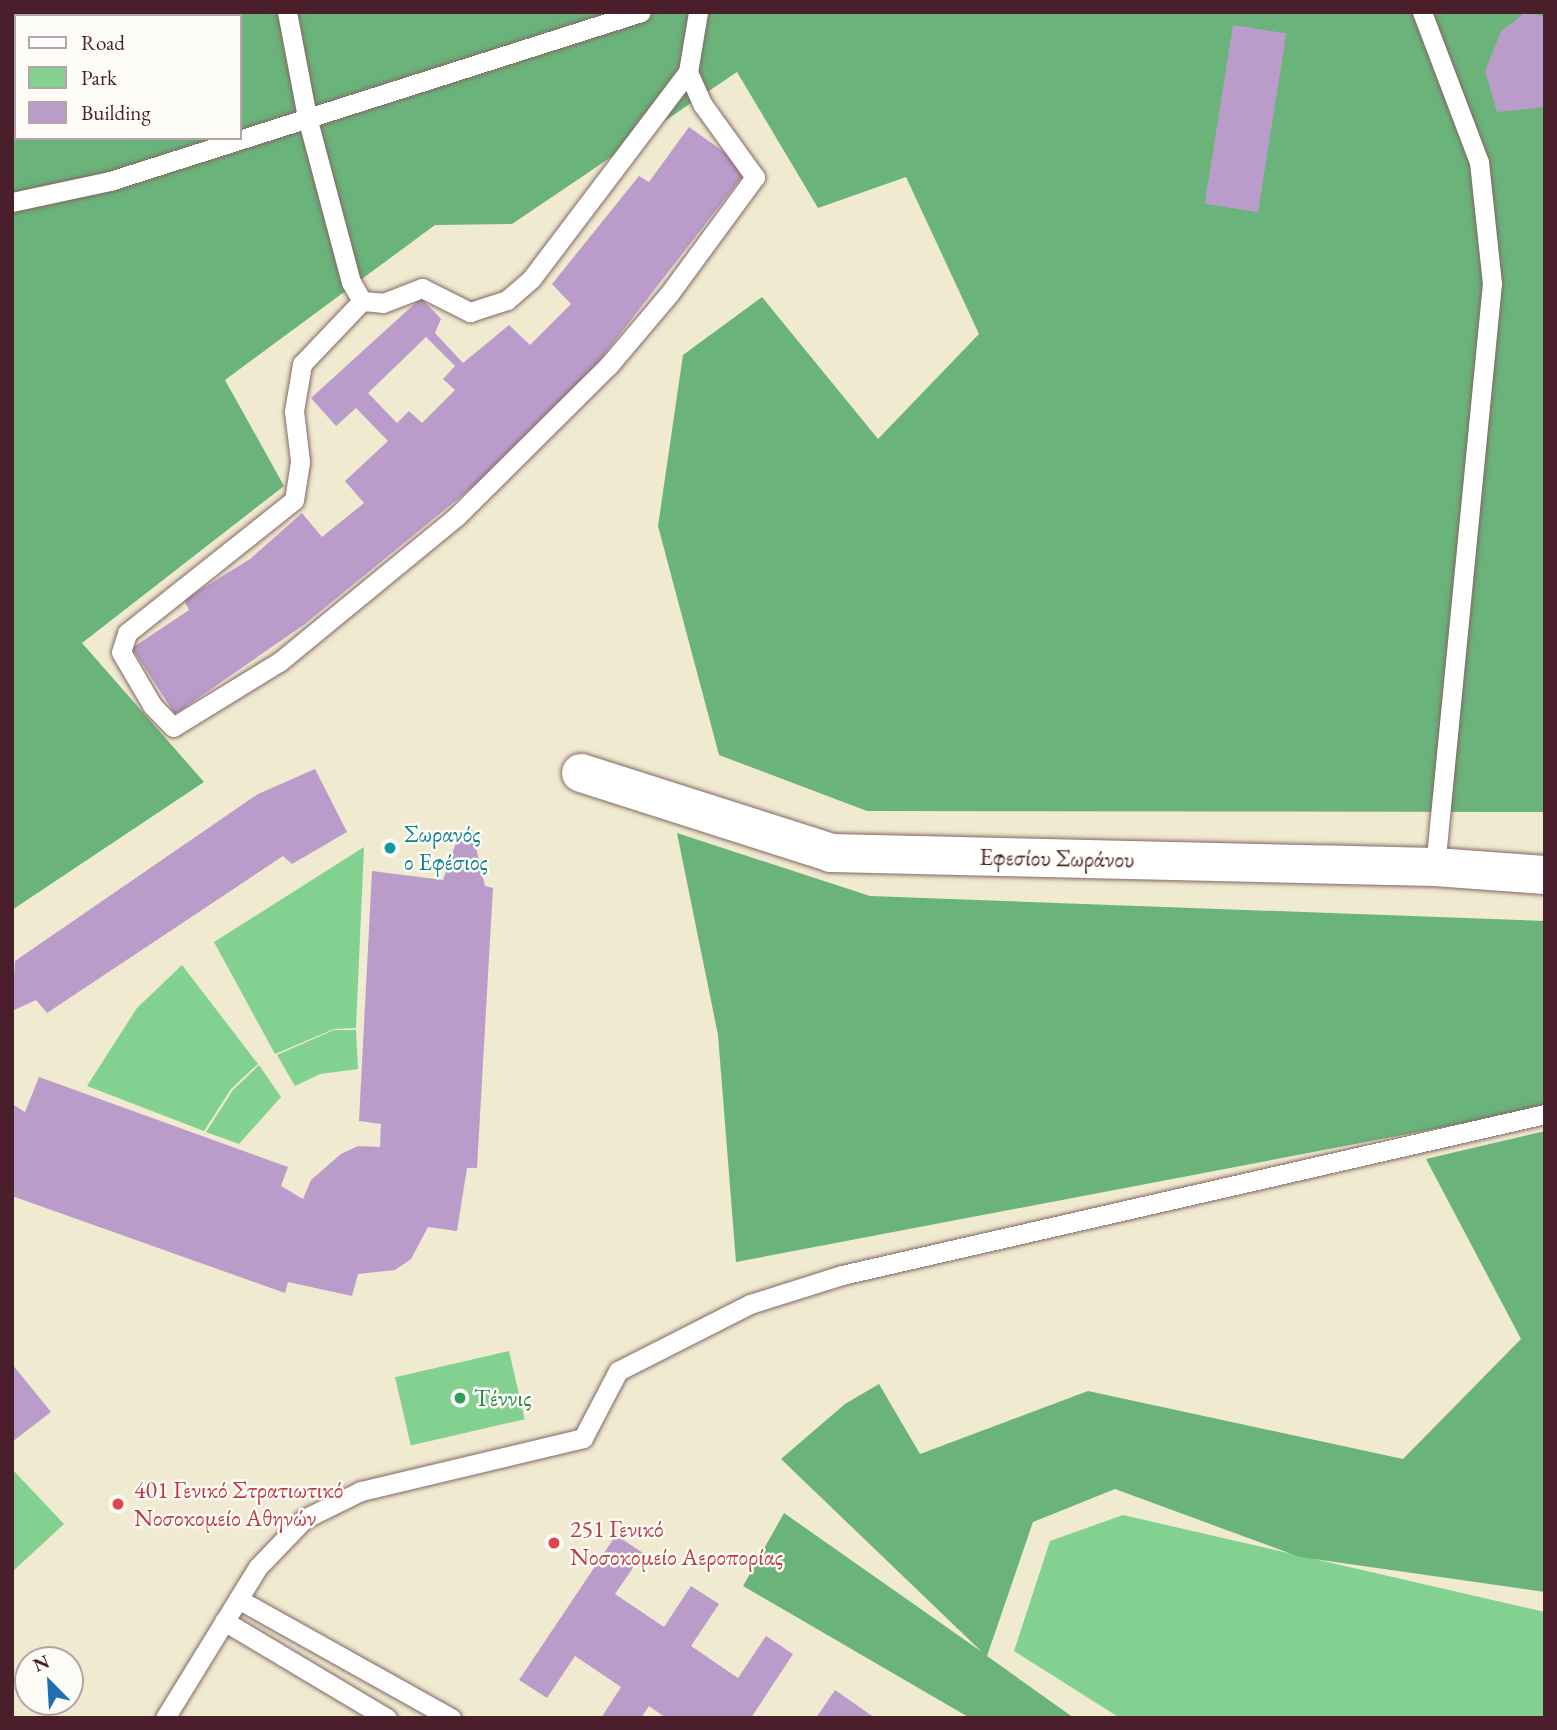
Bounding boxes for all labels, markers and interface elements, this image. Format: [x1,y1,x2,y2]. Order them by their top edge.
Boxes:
legend [14,14,242,140]
text: Road [81,29,125,56]
text: Park [81,64,117,91]
text: Building [81,99,151,126]
place label: Σωρανός ο Εφέσιος [404,820,488,876]
marker: Σωρανός ο Εφέσιος [382,840,398,856]
street label: Εφεσίου Σωράνου [979,842,1135,874]
place label: Τέννις [474,1384,532,1412]
marker: Τέννις [452,1390,468,1406]
place label: 401 Γενικό Στρατιωτικό Νοσοκομείο Αθηνών [134,1476,343,1532]
marker: 401 Γενικό Στρατιωτικό Νοσοκομείο Αθηνών [108,1494,128,1514]
place label: 251 Γενικό Νοσοκομείο Αεροπορίας [570,1515,783,1571]
marker: 251 Γενικό Νοσοκομείο Αεροπορίας [544,1533,564,1553]
north arrow [14,1646,84,1716]
text: N [29,1649,53,1678]

